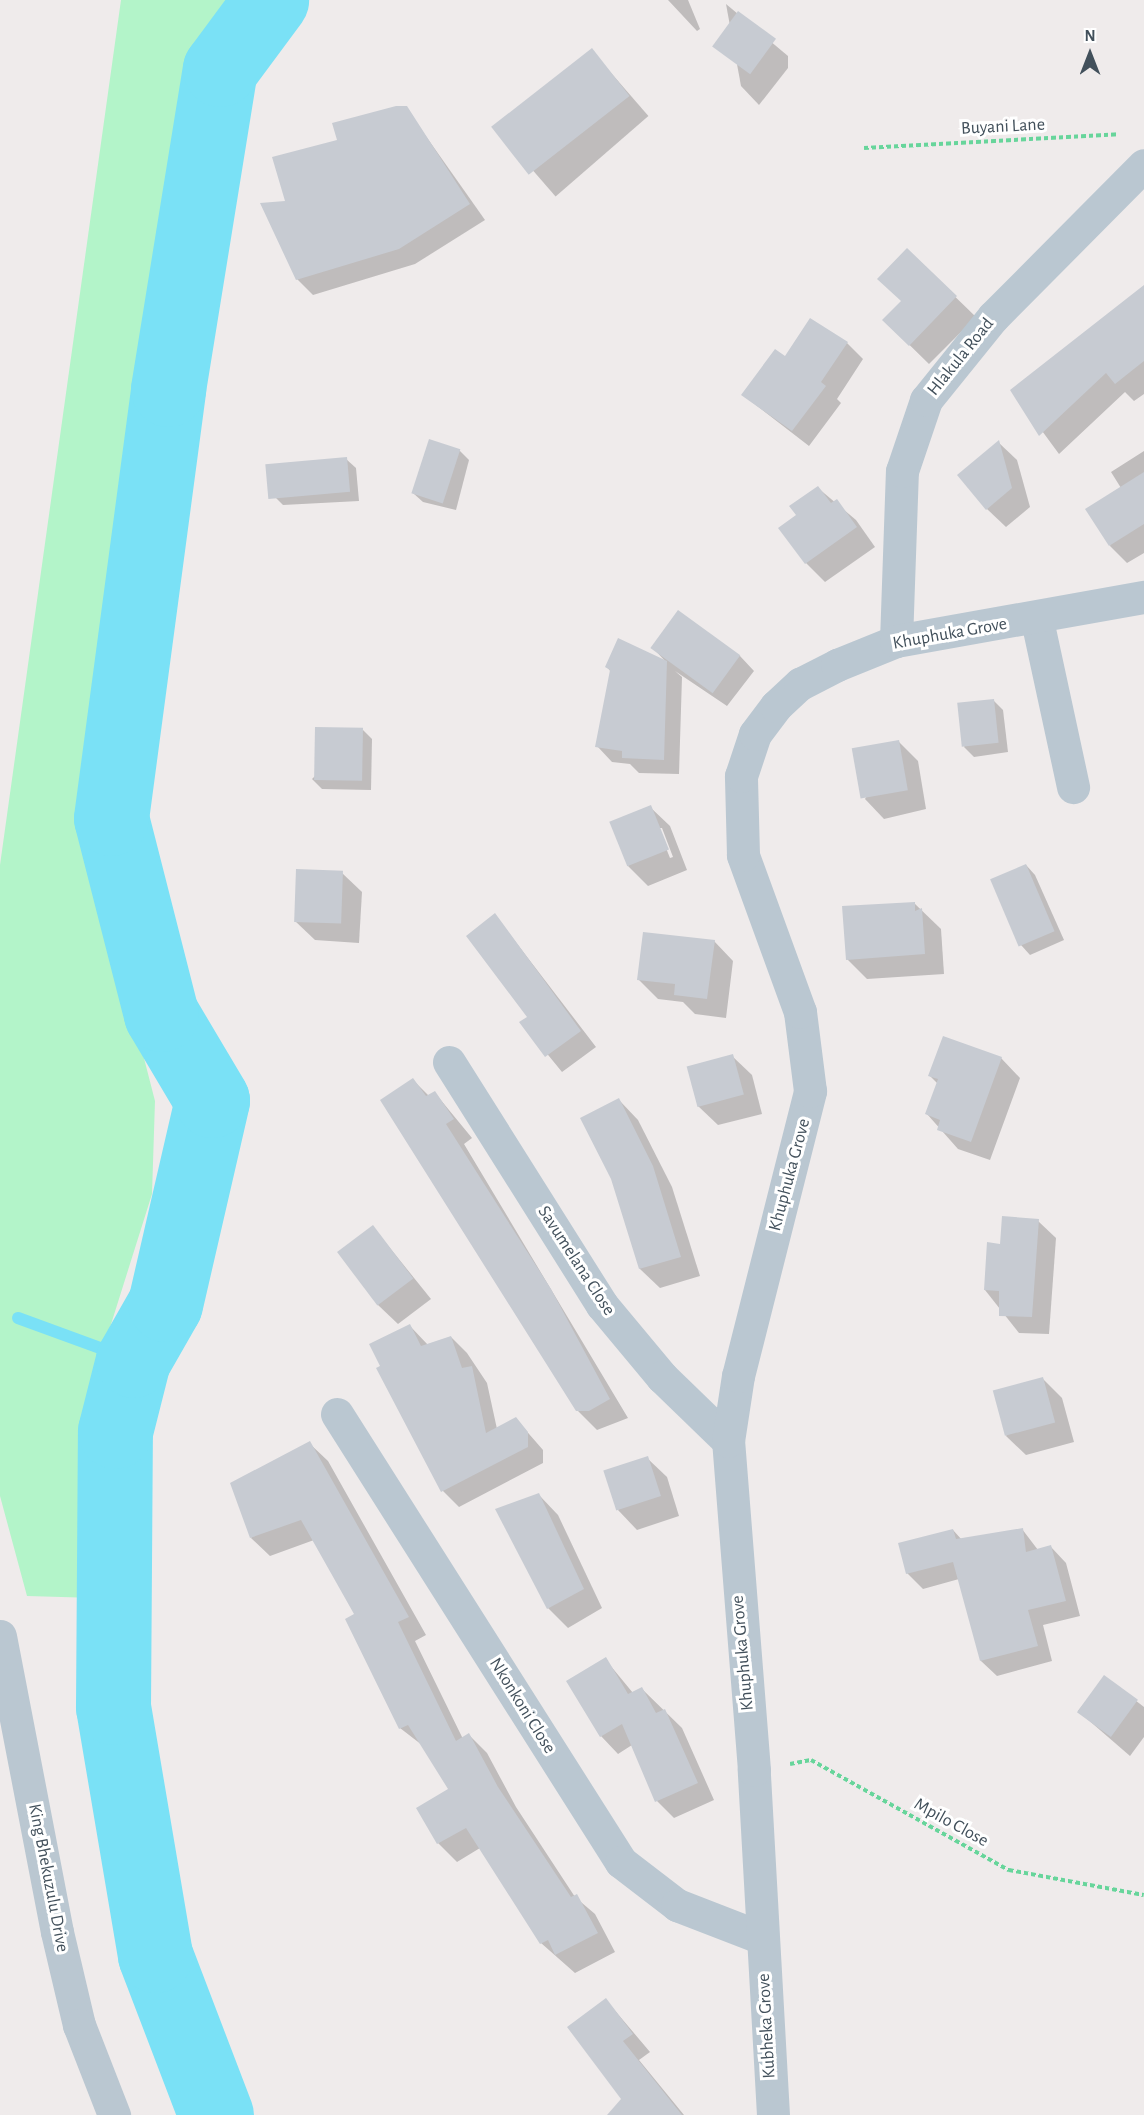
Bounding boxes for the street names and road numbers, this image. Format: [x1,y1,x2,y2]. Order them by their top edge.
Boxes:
street label: Buyani Lane [961,114,1045,140]
street label: Hlakula Road [923,314,999,400]
street label: Khuphuka Grove [891,613,1009,655]
street label: Khuphuka Grove [765,1116,815,1234]
street label: Savumelana Close [533,1202,619,1320]
street label: Khuphuka Grove [727,1594,759,1712]
street label: Nkonkoni Close [484,1654,560,1758]
street label: Mpilo Close [910,1794,992,1852]
street label: King Bhekuzulu Drive [23,1802,73,1954]
street label: Kubheka Grove [753,1973,781,2079]

